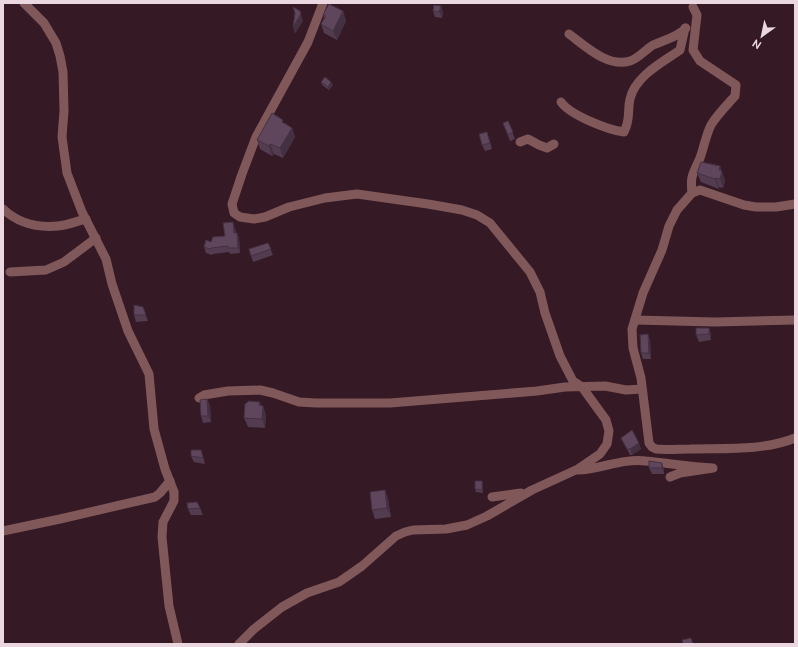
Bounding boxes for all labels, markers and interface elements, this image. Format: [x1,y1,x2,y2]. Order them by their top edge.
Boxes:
north arrow [742,16,782,56]
text: N [750,37,763,52]

